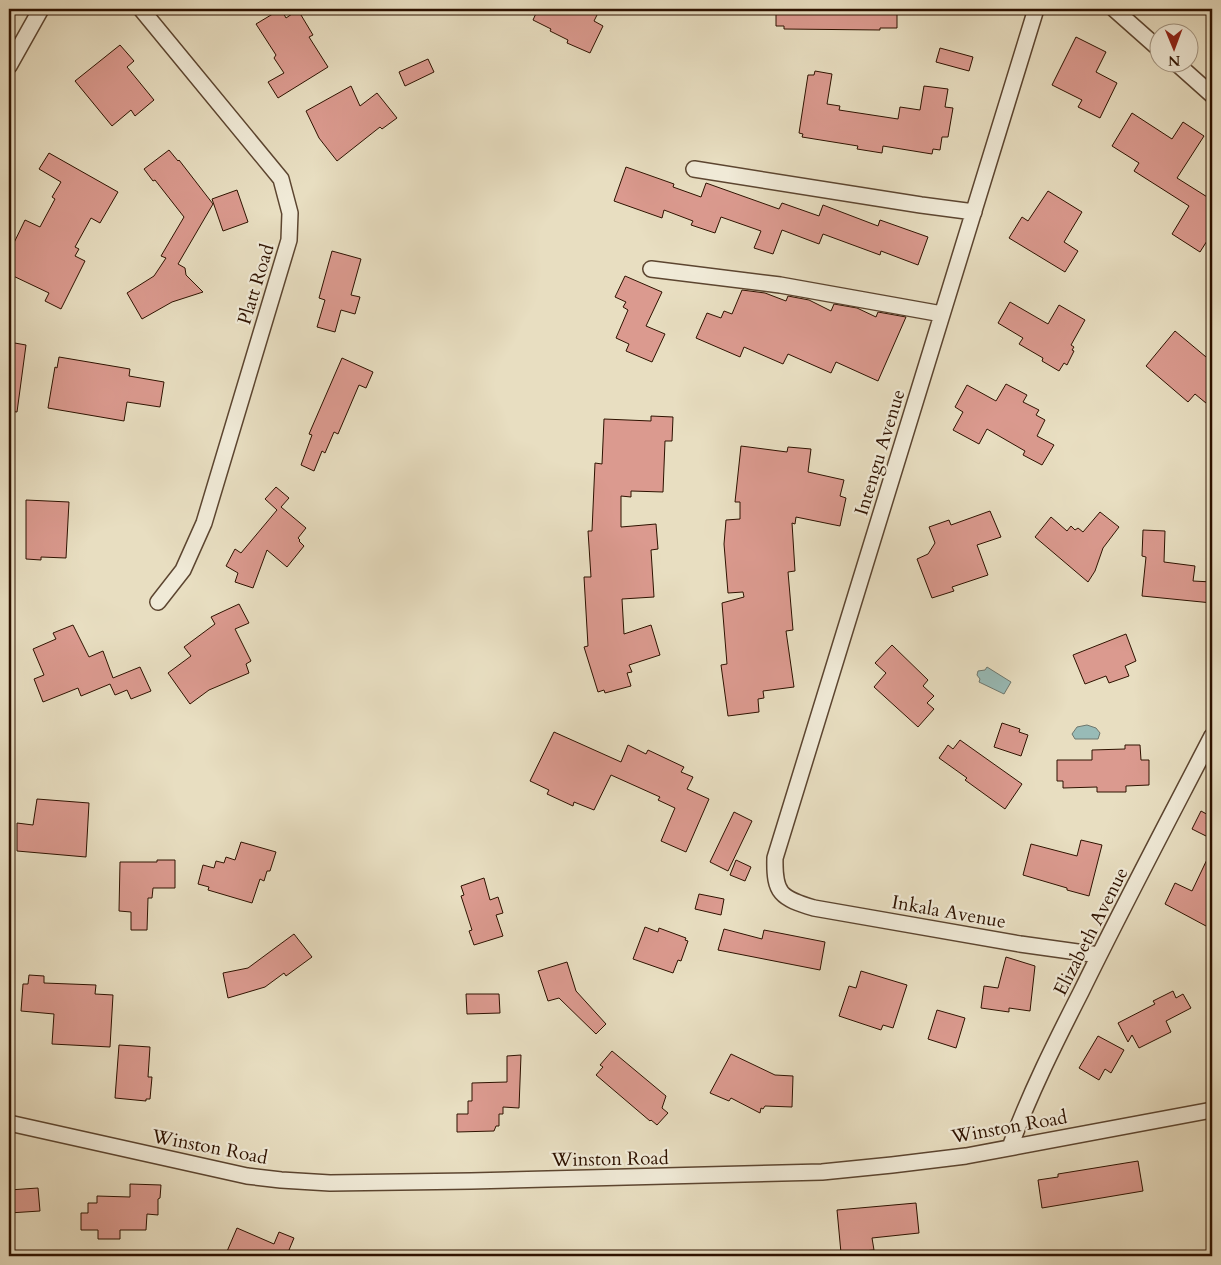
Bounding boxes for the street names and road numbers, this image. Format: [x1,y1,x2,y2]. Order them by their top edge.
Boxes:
street label: Platt Road [231,241,281,328]
street label: Intengu Avenue [848,386,911,518]
street label: Elizabeth Avenue [1047,863,1134,1000]
street label: Inkala Avenue [890,889,1008,935]
street label: Winston Road [948,1104,1069,1150]
street label: Winston Road [149,1123,270,1171]
street label: Winston Road [550,1145,669,1173]

